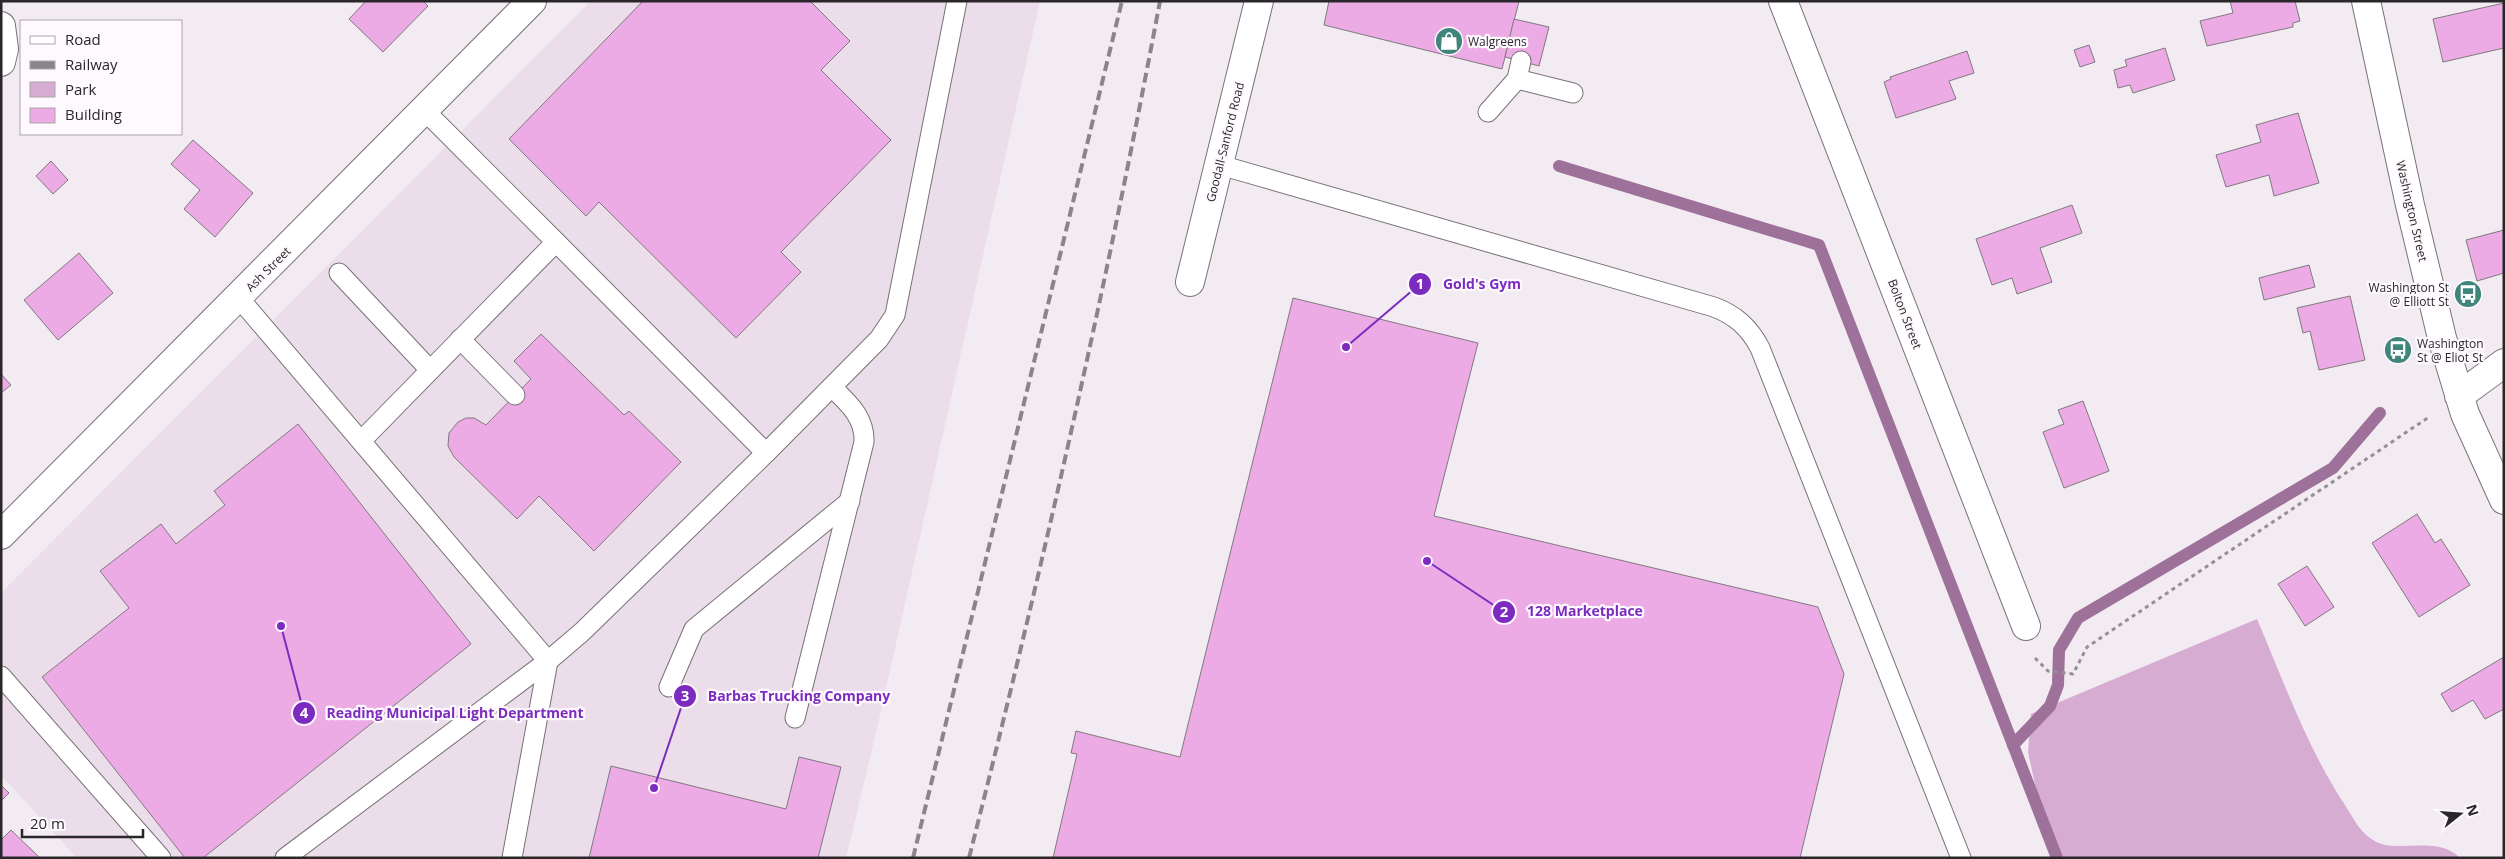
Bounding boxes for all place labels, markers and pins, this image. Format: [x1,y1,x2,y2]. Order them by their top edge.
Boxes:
shop icon: Walgreens [1434,26,1464,56]
place label: Walgreens [1468,33,1527,50]
callout: Gold's Gym [1408,269,1531,298]
place label: Washington St @ Elliott St [2368,279,2449,310]
bus stop icon: Washington St @ Elliott St [2453,279,2483,309]
bus stop icon: Washington St @ Eliot St [2383,335,2413,365]
place label: Washington St @ Eliot St [2417,335,2484,366]
callout: 128 Marketplace [1492,597,1653,626]
callout: Barbas Trucking Company [673,682,900,711]
callout: Reading Municipal Light Department [292,698,594,727]

